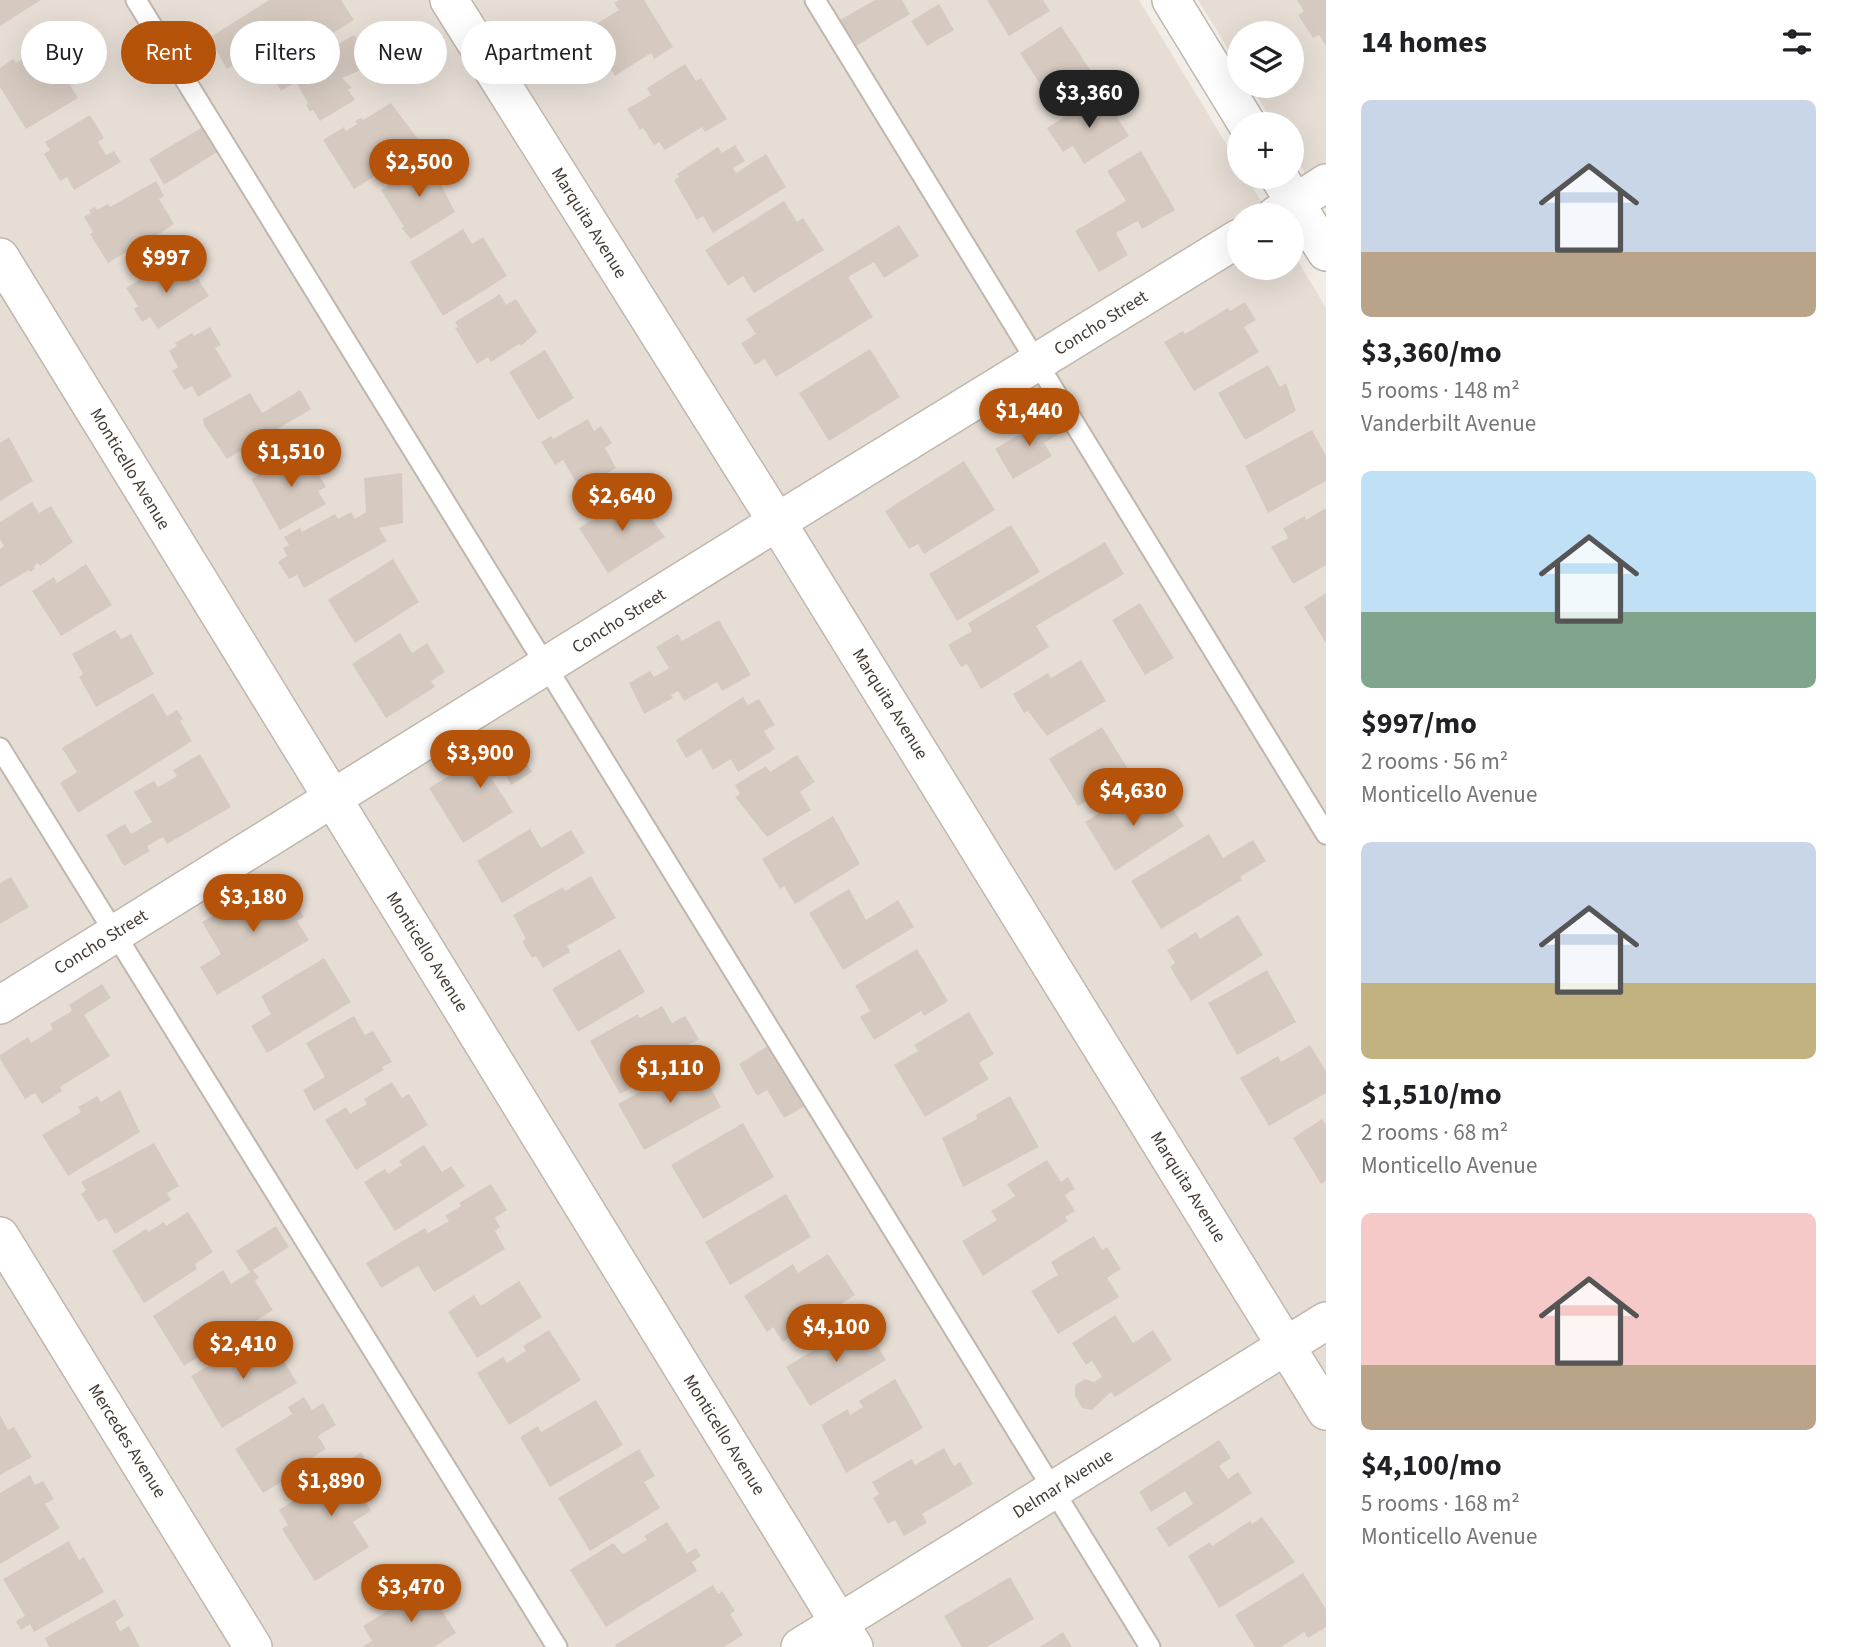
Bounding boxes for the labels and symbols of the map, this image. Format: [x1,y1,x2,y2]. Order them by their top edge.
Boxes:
pin: $3,360 [1032,71,1146,130]
pin: $2,500 [362,140,476,199]
street label: Marquita Avenue [545,163,633,283]
pin: $997 [125,236,207,295]
street label: Concho Street [1049,284,1153,362]
pin: $1,440 [972,388,1086,448]
street label: Monticello Avenue [84,403,176,535]
pin: $1,510 [234,430,348,489]
pin: $2,640 [565,474,679,533]
street label: Concho Street [567,582,671,660]
street label: Marquita Avenue [846,644,934,764]
pin: $3,900 [423,730,537,790]
pin: $4,630 [1076,768,1190,828]
pin: $3,180 [196,874,310,934]
street label: Monticello Avenue [380,887,474,1017]
street label: Concho Street [49,903,153,981]
pin: $1,110 [613,1046,727,1105]
street label: Marquita Avenue [1144,1127,1232,1247]
pin: $4,100 [779,1304,893,1364]
pin: $2,410 [186,1322,300,1381]
street label: Monticello Avenue [677,1370,771,1500]
street label: Mercedes Avenue [82,1379,172,1503]
street label: Delmar Avenue [1008,1443,1118,1525]
pin: $1,890 [274,1458,388,1518]
pin: $3,470 [354,1564,468,1624]

